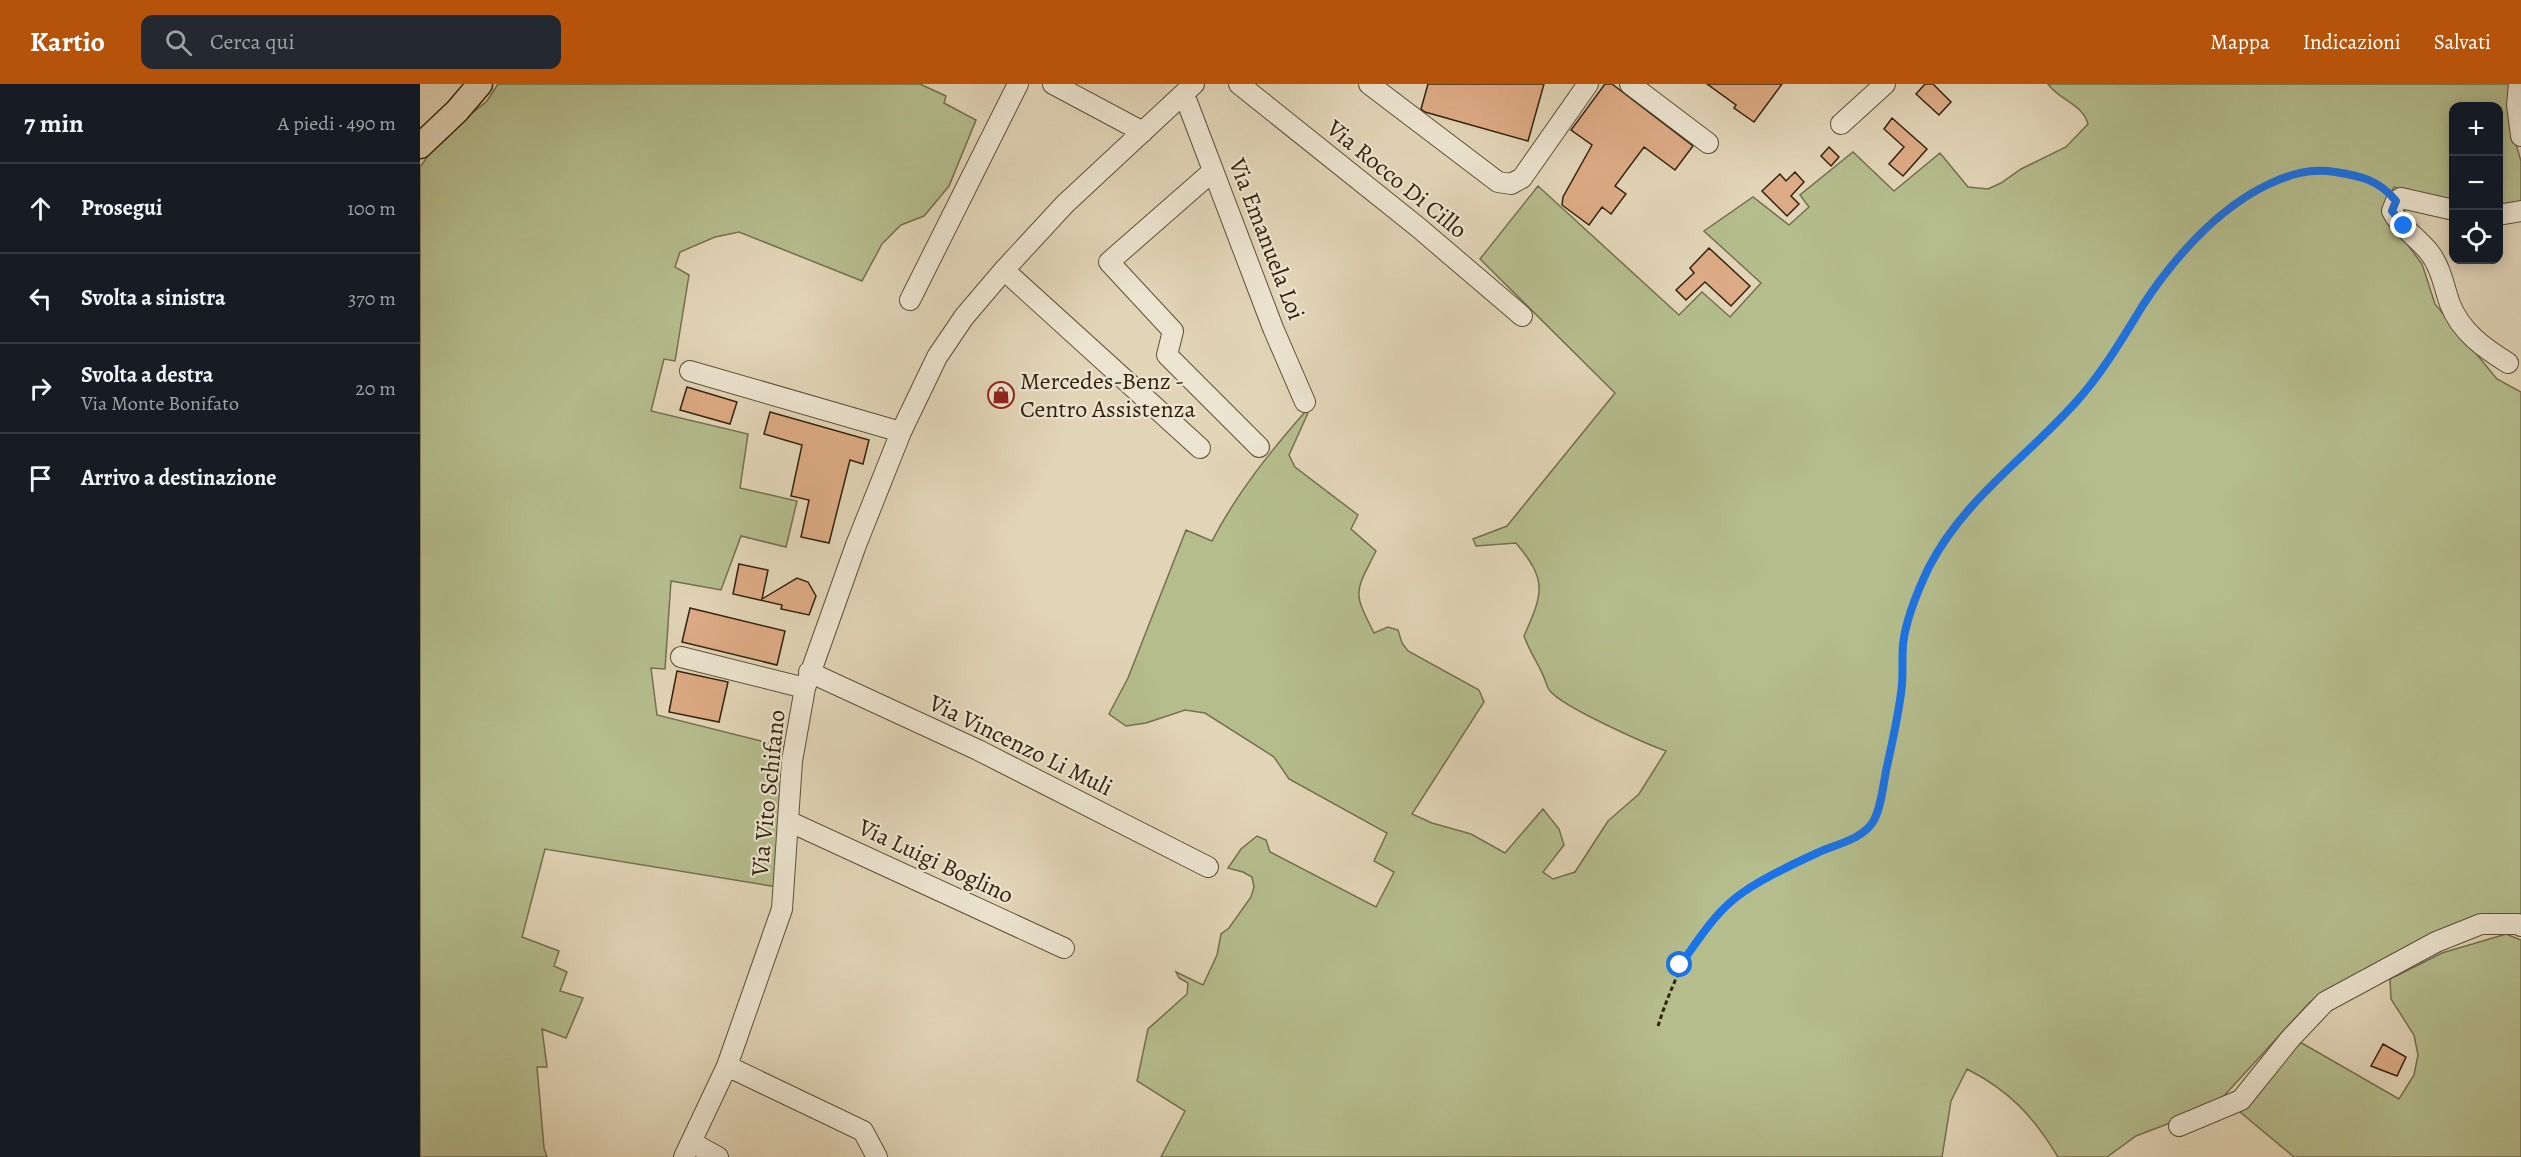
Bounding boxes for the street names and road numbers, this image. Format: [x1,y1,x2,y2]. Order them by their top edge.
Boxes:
street label: Via Rocco Di Cillo [1319,112,1474,246]
street label: Via Emanuela Loi [1221,153,1313,324]
street label: Via Vincenzo Li Muli [923,686,1118,803]
street label: Via Vito Schifano [743,708,793,879]
street label: Via Luigi Boglino [852,811,1019,911]

